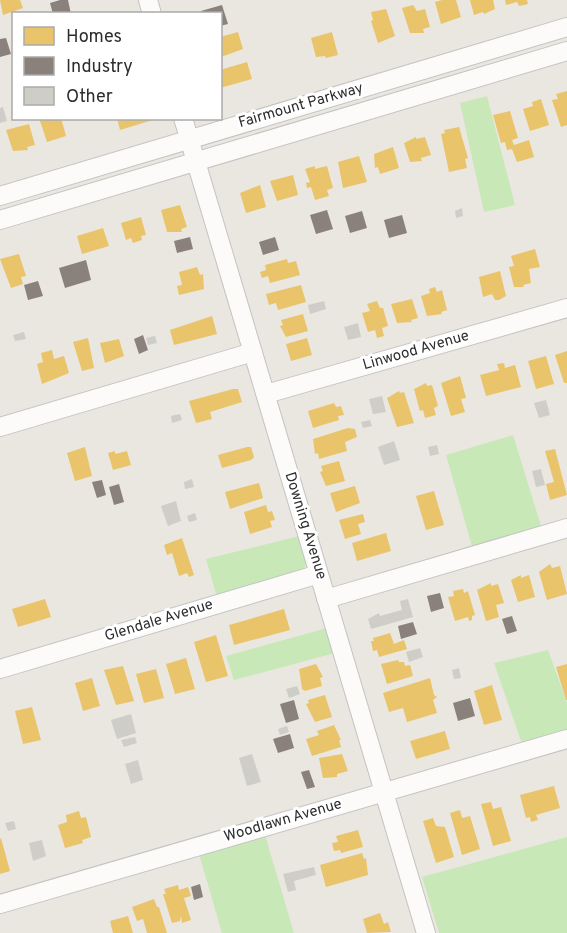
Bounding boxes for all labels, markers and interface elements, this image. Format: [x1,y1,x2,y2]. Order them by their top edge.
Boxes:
legend [12,12,222,120]
text: Homes [66,26,122,49]
text: Industry [66,56,133,79]
street label: Fairmount Parkway [236,79,366,133]
text: Other [66,86,113,109]
street label: Linwood Avenue [361,327,471,375]
street label: Downing Avenue [280,470,330,582]
street label: Glendale Avenue [102,595,216,647]
street label: Woodlawn Avenue [222,795,344,847]

